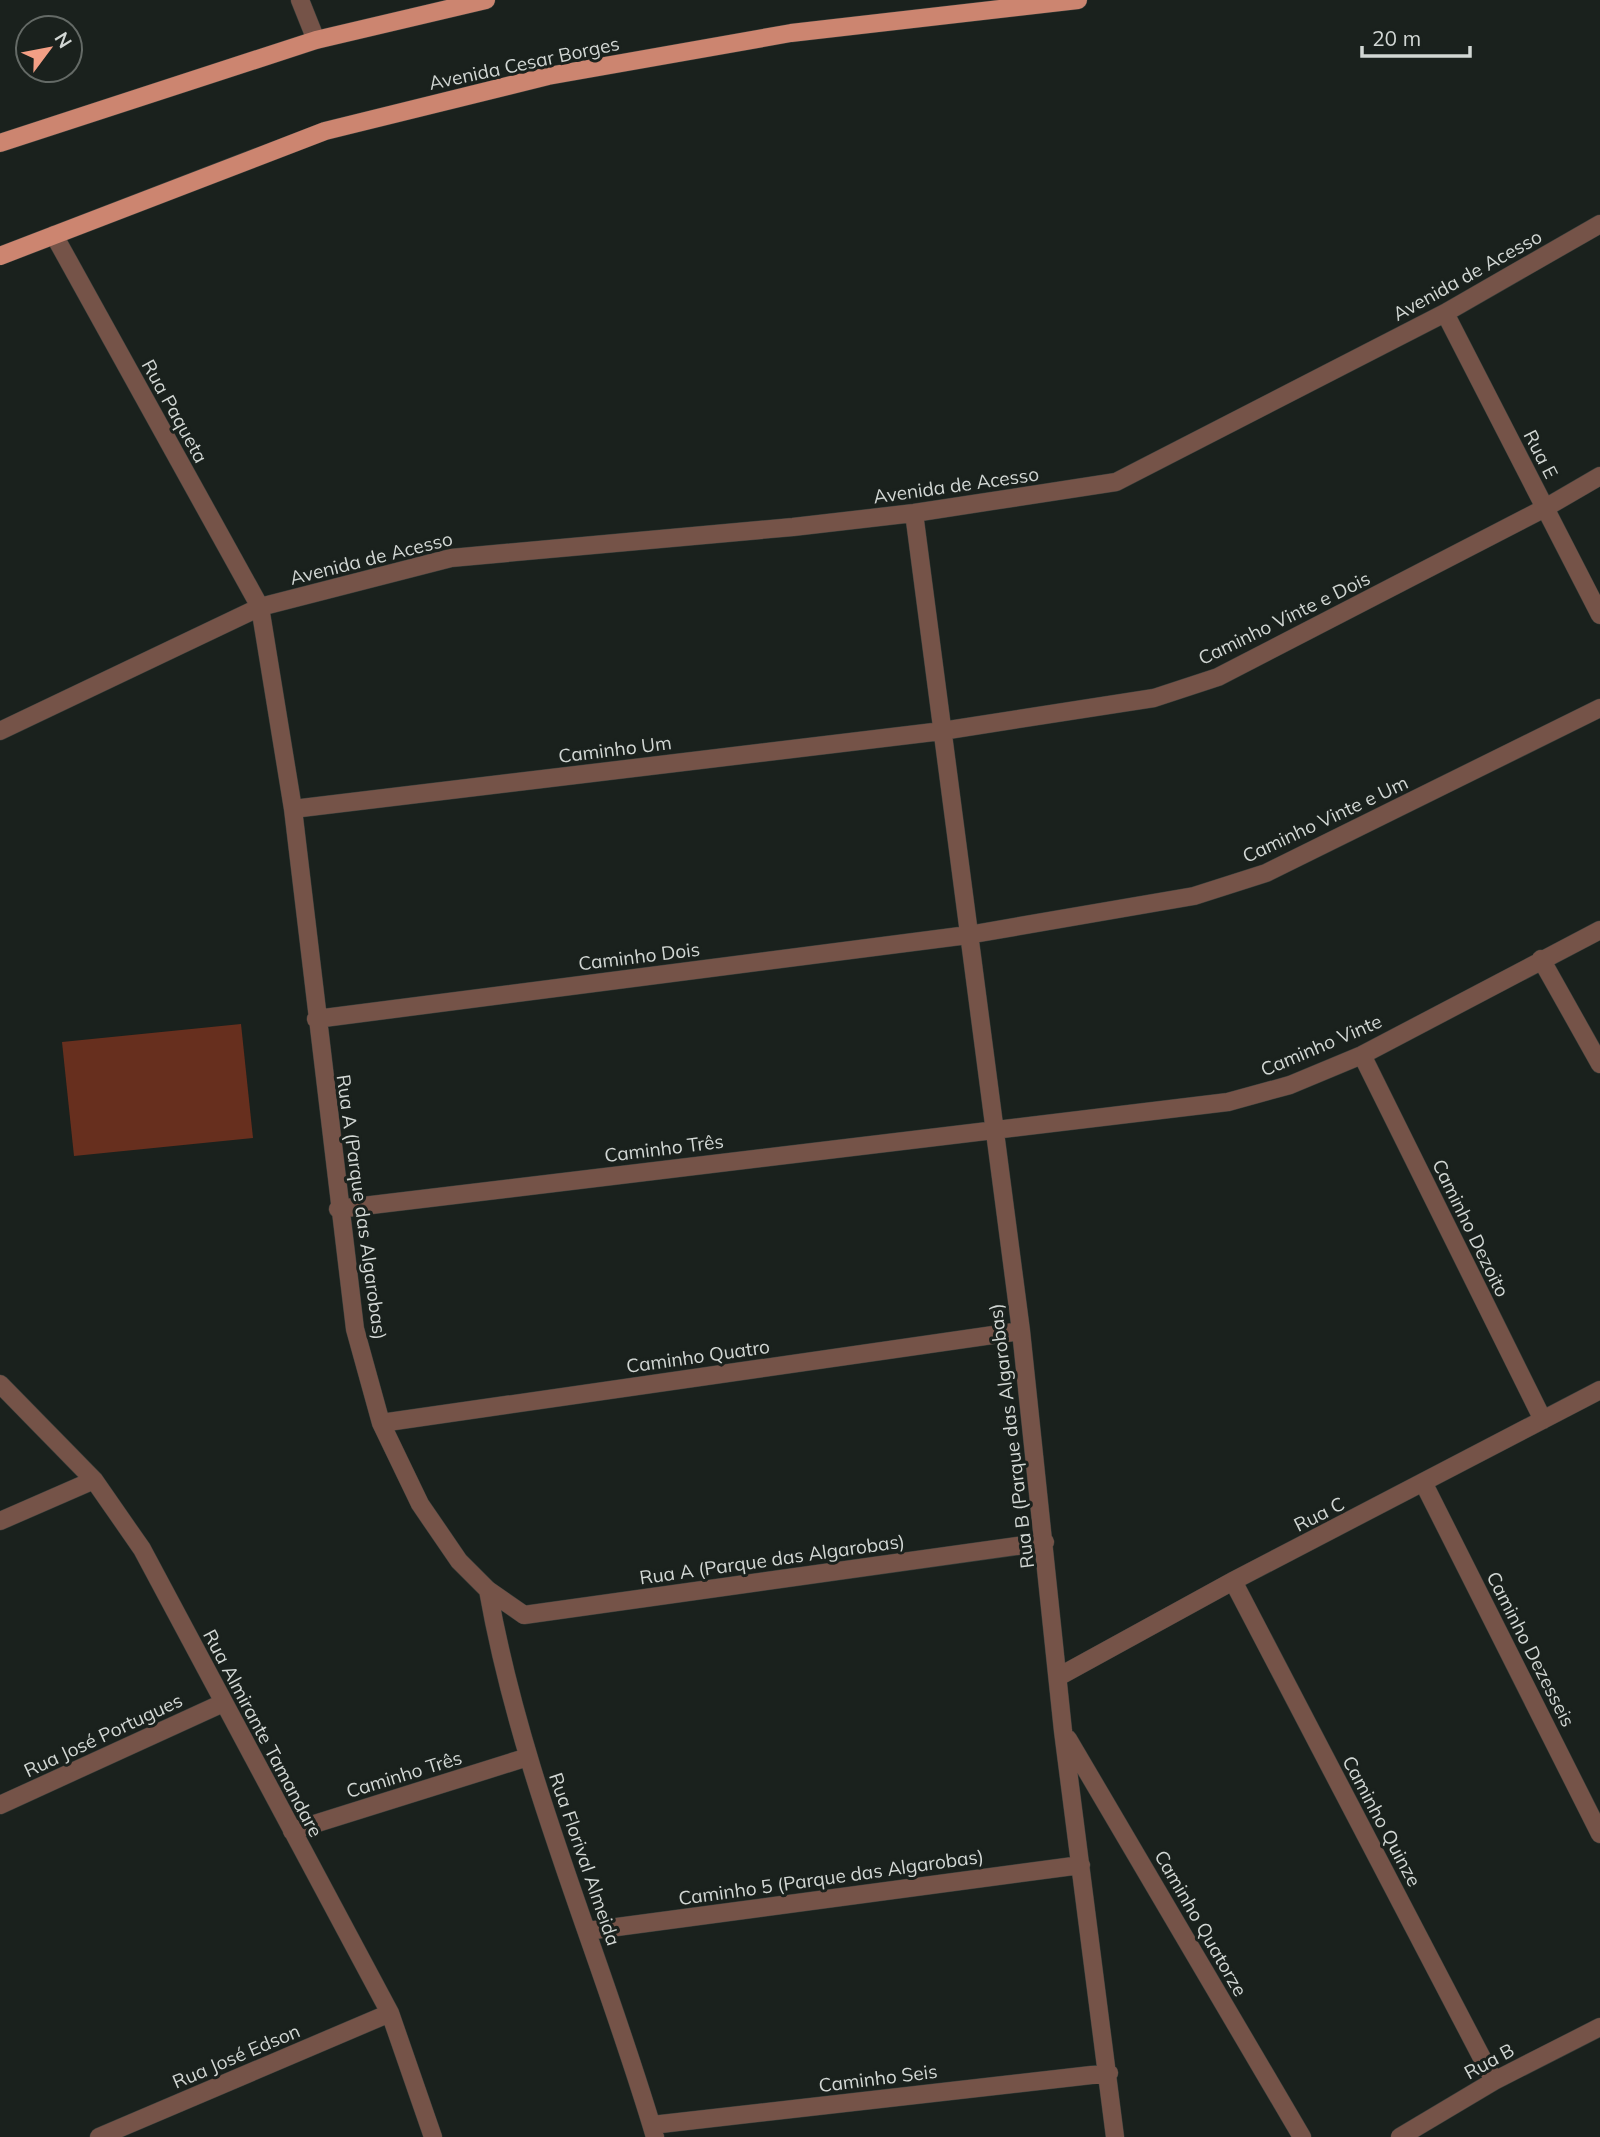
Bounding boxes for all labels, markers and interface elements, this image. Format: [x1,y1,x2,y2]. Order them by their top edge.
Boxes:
north arrow [14,14,84,84]
scale bar [1362,14,1470,58]
text: 20 m [1372,25,1421,51]
text: N [49,28,77,52]
street label: Avenida Cesar Borges [426,31,622,95]
street label: Avenida de Acesso [1388,224,1546,326]
street label: Rua Paqueta [137,355,213,467]
street label: Rua E [1519,426,1563,482]
street label: Avenida de Acesso [872,461,1040,509]
street label: Avenida de Acesso [287,526,455,590]
street label: Caminho Vinte e Dois [1194,566,1374,670]
street label: Caminho Um [557,730,673,768]
street label: Caminho Vinte e Um [1238,770,1412,868]
street label: Caminho Dois [577,937,701,975]
street label: Caminho Vinte [1257,1009,1385,1081]
street label: Rua A (Parque das Algarobas) [331,1073,393,1341]
street label: Caminho Três [603,1129,725,1167]
street label: Caminho Dezoito [1427,1155,1515,1301]
street label: Rua B (Parque das Algarobas) [983,1302,1039,1570]
street label: Caminho Quatro [625,1334,771,1378]
street label: Rua C [1290,1491,1348,1537]
street label: Rua A (Parque das Algarobas) [638,1528,906,1590]
street label: Caminho Dezesseis [1481,1567,1581,1731]
street label: Rua Almirante Tamandare [198,1625,328,1841]
street label: Rua José Portugues [20,1688,186,1782]
street label: Caminho Três [343,1745,465,1803]
street label: Caminho Quinze [1337,1751,1427,1891]
street label: Rua Florival Almeida [544,1769,626,1949]
street label: Caminho 5 (Parque das Algarobas) [677,1844,985,1910]
street label: Caminho Quatorze [1149,1846,1253,2000]
street label: Rua José Edson [169,2018,303,2094]
street label: Rua B [1460,2038,1518,2084]
street label: Caminho Seis [817,2059,939,2097]

